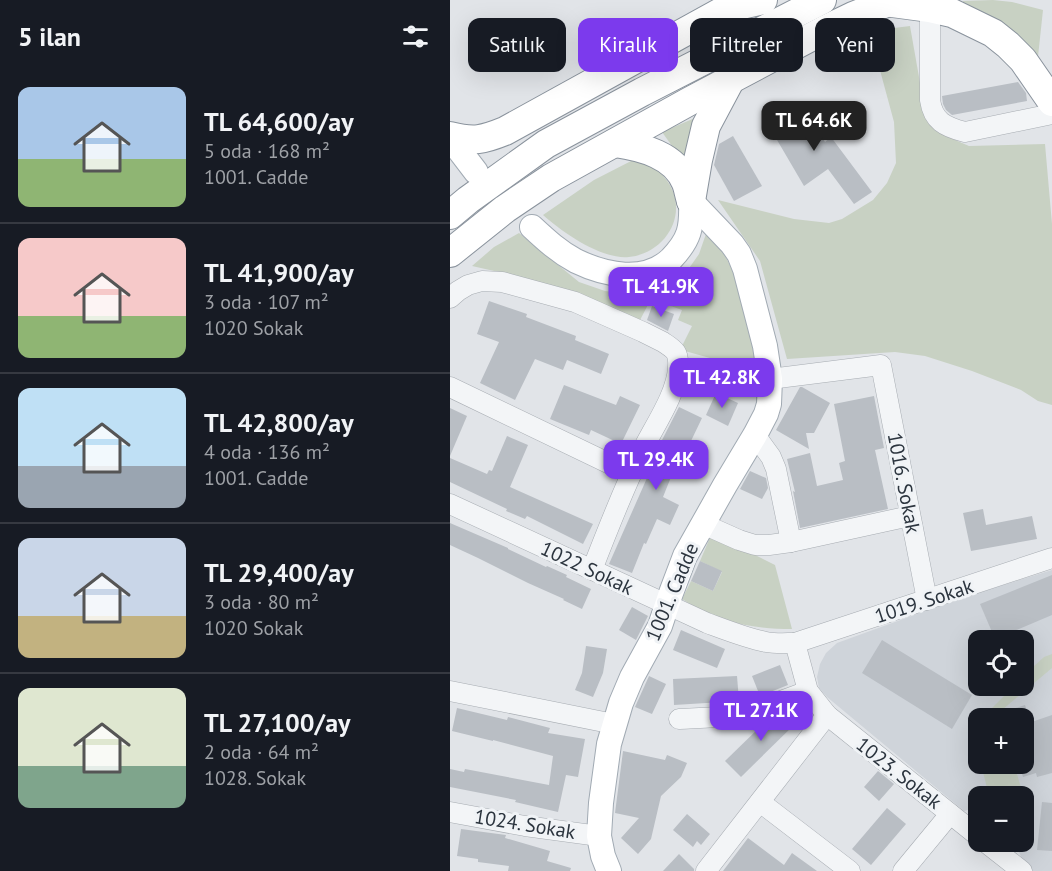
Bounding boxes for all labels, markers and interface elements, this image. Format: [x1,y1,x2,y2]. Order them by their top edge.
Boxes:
chip: Satılık [468,18,566,72]
chip: Kiralık [578,18,678,72]
chip: Filtreler [690,18,803,72]
chip: Yeni [815,18,895,72]
text: 5 ilan [18,20,81,53]
icon: filters [399,20,432,53]
pin: TL 64.6K [752,101,876,152]
text: TL 64,600/ay [204,105,354,138]
text: TL 64.6K [775,107,853,133]
icon: home [66,111,138,183]
text: 5 oda · 168 m² [204,138,330,164]
text: 1001. Cadde [204,164,308,190]
text: TL 41,900/ay [204,256,354,289]
icon: home [66,262,138,334]
pin: TL 41.9K [599,267,723,318]
text: TL 41.9K [622,273,700,299]
text: 3 oda · 107 m² [204,289,329,315]
text: 1020 Sokak [204,315,303,341]
pin: TL 42.8K [660,358,784,409]
text: TL 42.8K [683,364,761,390]
text: TL 42,800/ay [204,406,354,439]
icon: home [66,412,138,484]
street label: 1016. Sokak [881,430,927,536]
text: 4 oda · 136 m² [204,439,330,465]
pin: TL 29.4K [594,440,718,491]
text: TL 29.4K [617,446,695,472]
text: 1001. Cadde [204,465,308,491]
street label: 1022 Sokak [536,535,638,601]
street label: 1001. Cadde [640,539,704,645]
text: TL 29,400/ay [204,556,354,589]
icon: home [66,562,138,634]
street label: 1019. Sokak [871,573,977,629]
text: 3 oda · 80 m² [204,589,319,615]
text: 1020 Sokak [204,615,303,641]
map controls [968,630,1034,852]
button: locate [968,630,1034,696]
pin: TL 27.1K [699,691,823,742]
text: TL 27.1K [724,697,798,723]
text: TL 27,100/ay [204,706,350,739]
button: + [968,708,1034,774]
icon: home [66,712,138,784]
street label: 1023. Sokak [851,731,948,815]
text: 2 oda · 64 m² [204,739,319,765]
text: 1028. Sokak [204,765,306,791]
button: − [968,786,1034,852]
street label: 1024. Sokak [473,803,578,845]

